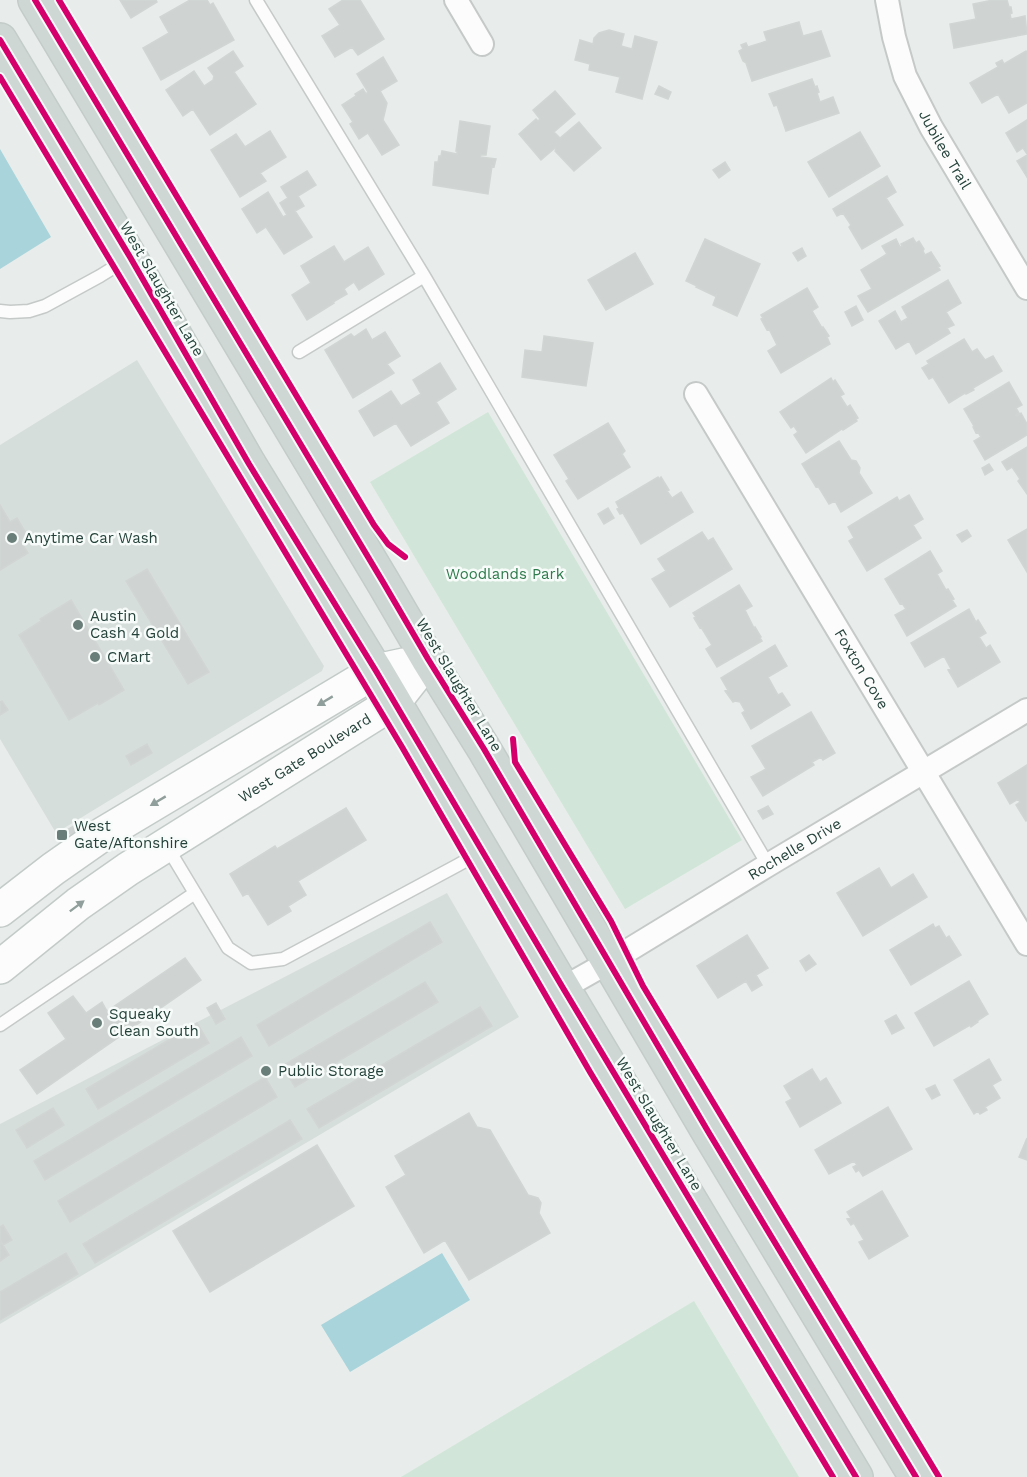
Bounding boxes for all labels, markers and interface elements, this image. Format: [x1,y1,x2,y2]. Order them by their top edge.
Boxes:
street label: Jubilee Trail [915,107,975,193]
street label: West Slaughter Lane [116,219,208,359]
place label: Anytime Car Wash [24,529,158,547]
marker: Anytime Car Wash [5,531,19,545]
park label: Woodlands Park [446,565,565,583]
place label: Austin Cash 4 Gold [90,607,179,642]
street label: West Slaughter Lane [412,615,506,755]
marker: Austin Cash 4 Gold [71,618,85,632]
street label: Foxton Cove [830,626,893,712]
place label: CMart [107,648,151,666]
marker: CMart [88,650,102,664]
one-way arrow [317,695,333,706]
street label: West Gate Boulevard [235,710,375,806]
one-way arrow [150,795,166,806]
street label: Rochelle Drive [745,814,844,884]
place label: West Gate/Aftonshire [74,817,188,852]
marker: West Gate/Aftonshire [55,828,69,842]
one-way arrow [69,899,85,912]
place label: Squeaky Clean South [109,1005,199,1040]
marker: Squeaky Clean South [90,1016,104,1030]
street label: West Slaughter Lane [612,1054,706,1194]
place label: Public Storage [278,1062,384,1080]
marker: Public Storage [259,1064,273,1078]

